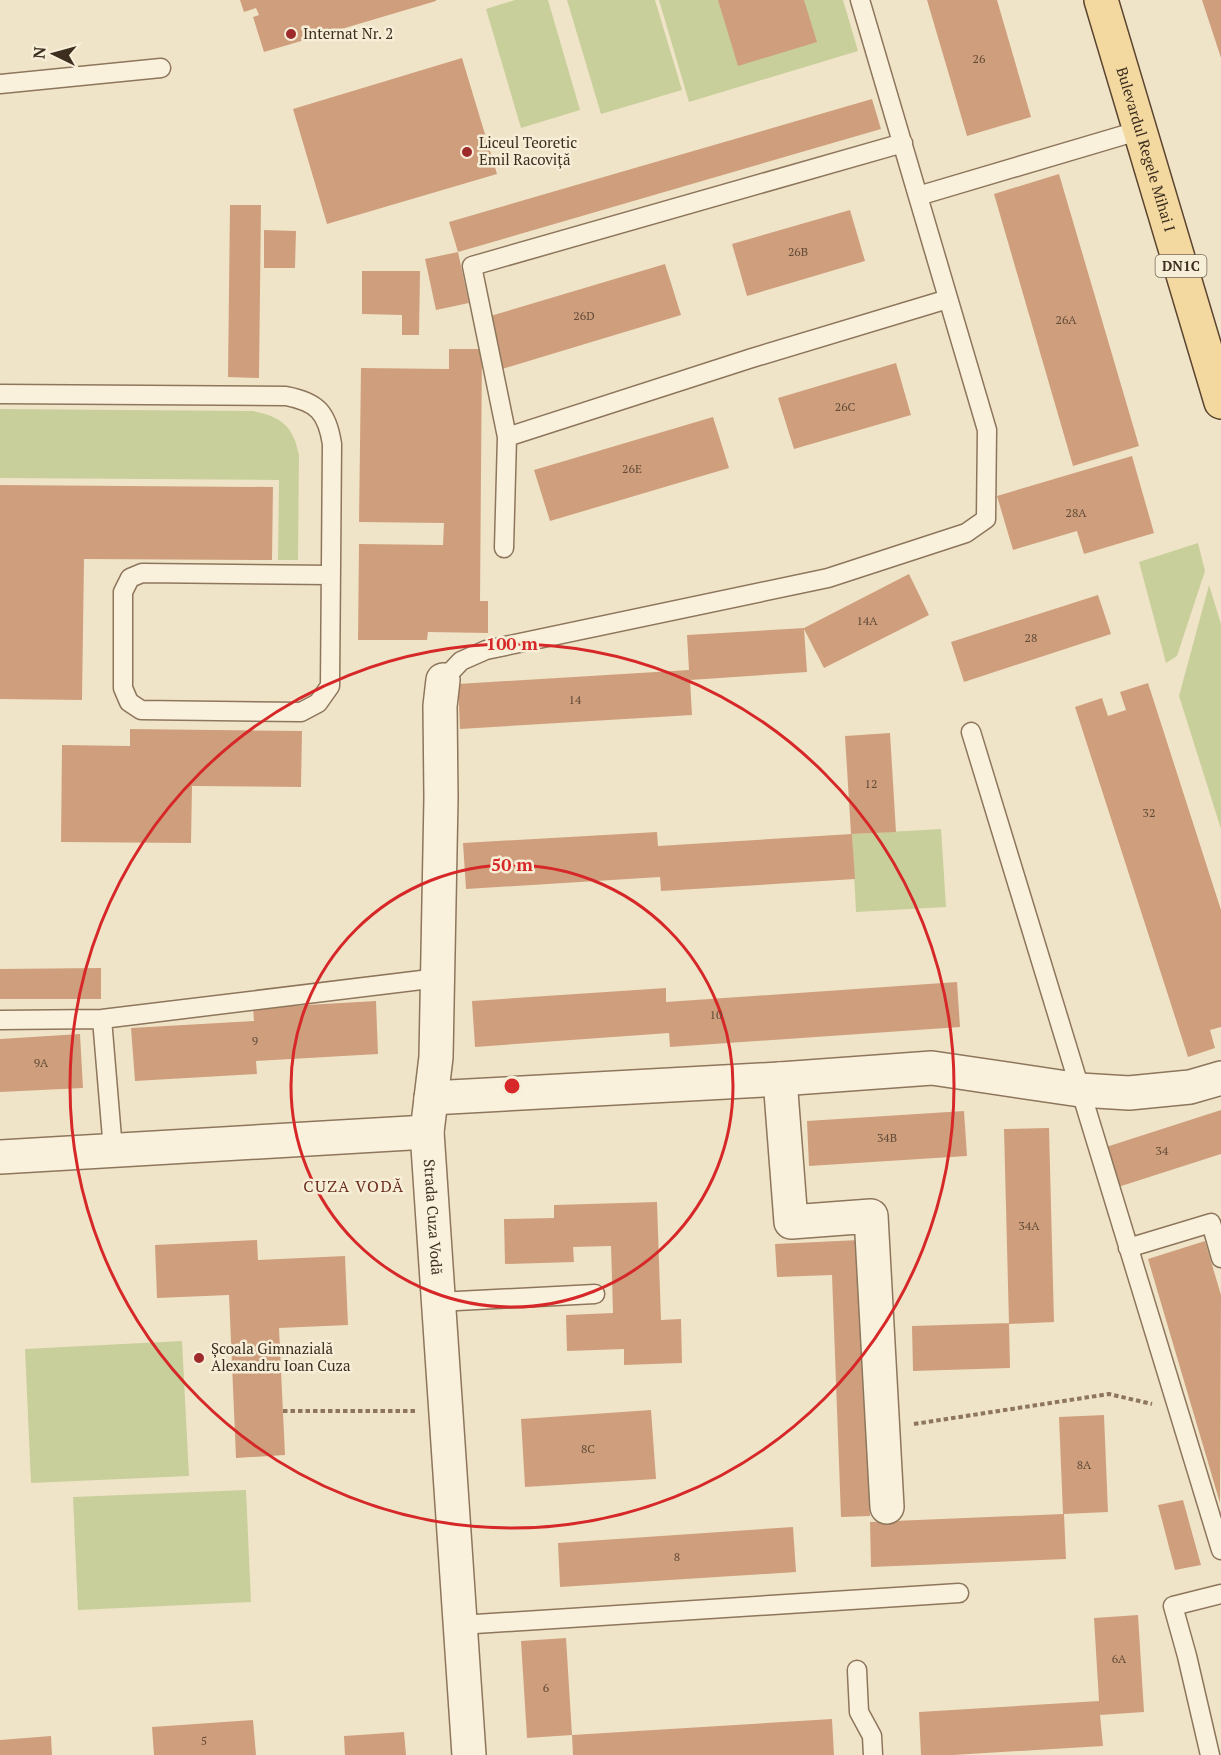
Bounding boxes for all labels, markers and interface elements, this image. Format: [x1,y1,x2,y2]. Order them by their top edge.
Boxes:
place label: Internat Nr. 2 [303,23,393,43]
north arrow [24,24,84,84]
marker: Internat Nr. 2 [284,27,298,41]
text: N [28,46,51,60]
house number: 26 [973,51,986,66]
street label: Bulevardul Regele Mihai I [1113,64,1181,234]
place label: Liceul Teoretic Emil Racoviță [479,132,577,169]
marker: Liceul Teoretic Emil Racoviță [460,145,474,159]
house number: 26B [788,244,808,259]
road number: DN1C [1156,255,1206,277]
house number: 26D [573,308,595,323]
house number: 26A [1056,312,1077,327]
house number: 26C [835,399,856,414]
house number: 26E [622,461,642,476]
house number: 28A [1066,505,1087,520]
house number: 14A [857,613,878,628]
house number: 28 [1025,630,1037,645]
text: 100 m [486,631,538,655]
house number: 14 [569,692,582,707]
house number: 12 [865,776,877,791]
house number: 32 [1143,805,1155,820]
text: 50 m [491,852,533,876]
house number: 10 [710,1007,722,1022]
house number: 9 [252,1033,258,1048]
house number: 9A [34,1055,49,1070]
centre of rings [502,1076,522,1096]
house number: 34B [877,1130,897,1145]
house number: 34 [1156,1143,1169,1158]
street label: Strada Cuza Vodă [420,1158,448,1276]
district label: CUZA VODĂ [303,1175,405,1197]
house number: 34A [1019,1218,1040,1233]
place label: Școala Gimnazială Alexandru Ioan Cuza [211,1338,351,1375]
marker: Școala Gimnazială Alexandru Ioan Cuza [192,1351,206,1365]
house number: 8C [581,1441,595,1456]
house number: 8A [1077,1457,1092,1472]
house number: 8 [674,1549,680,1564]
house number: 6A [1112,1651,1127,1666]
house number: 6 [543,1680,550,1695]
house number: 5 [201,1733,207,1748]

